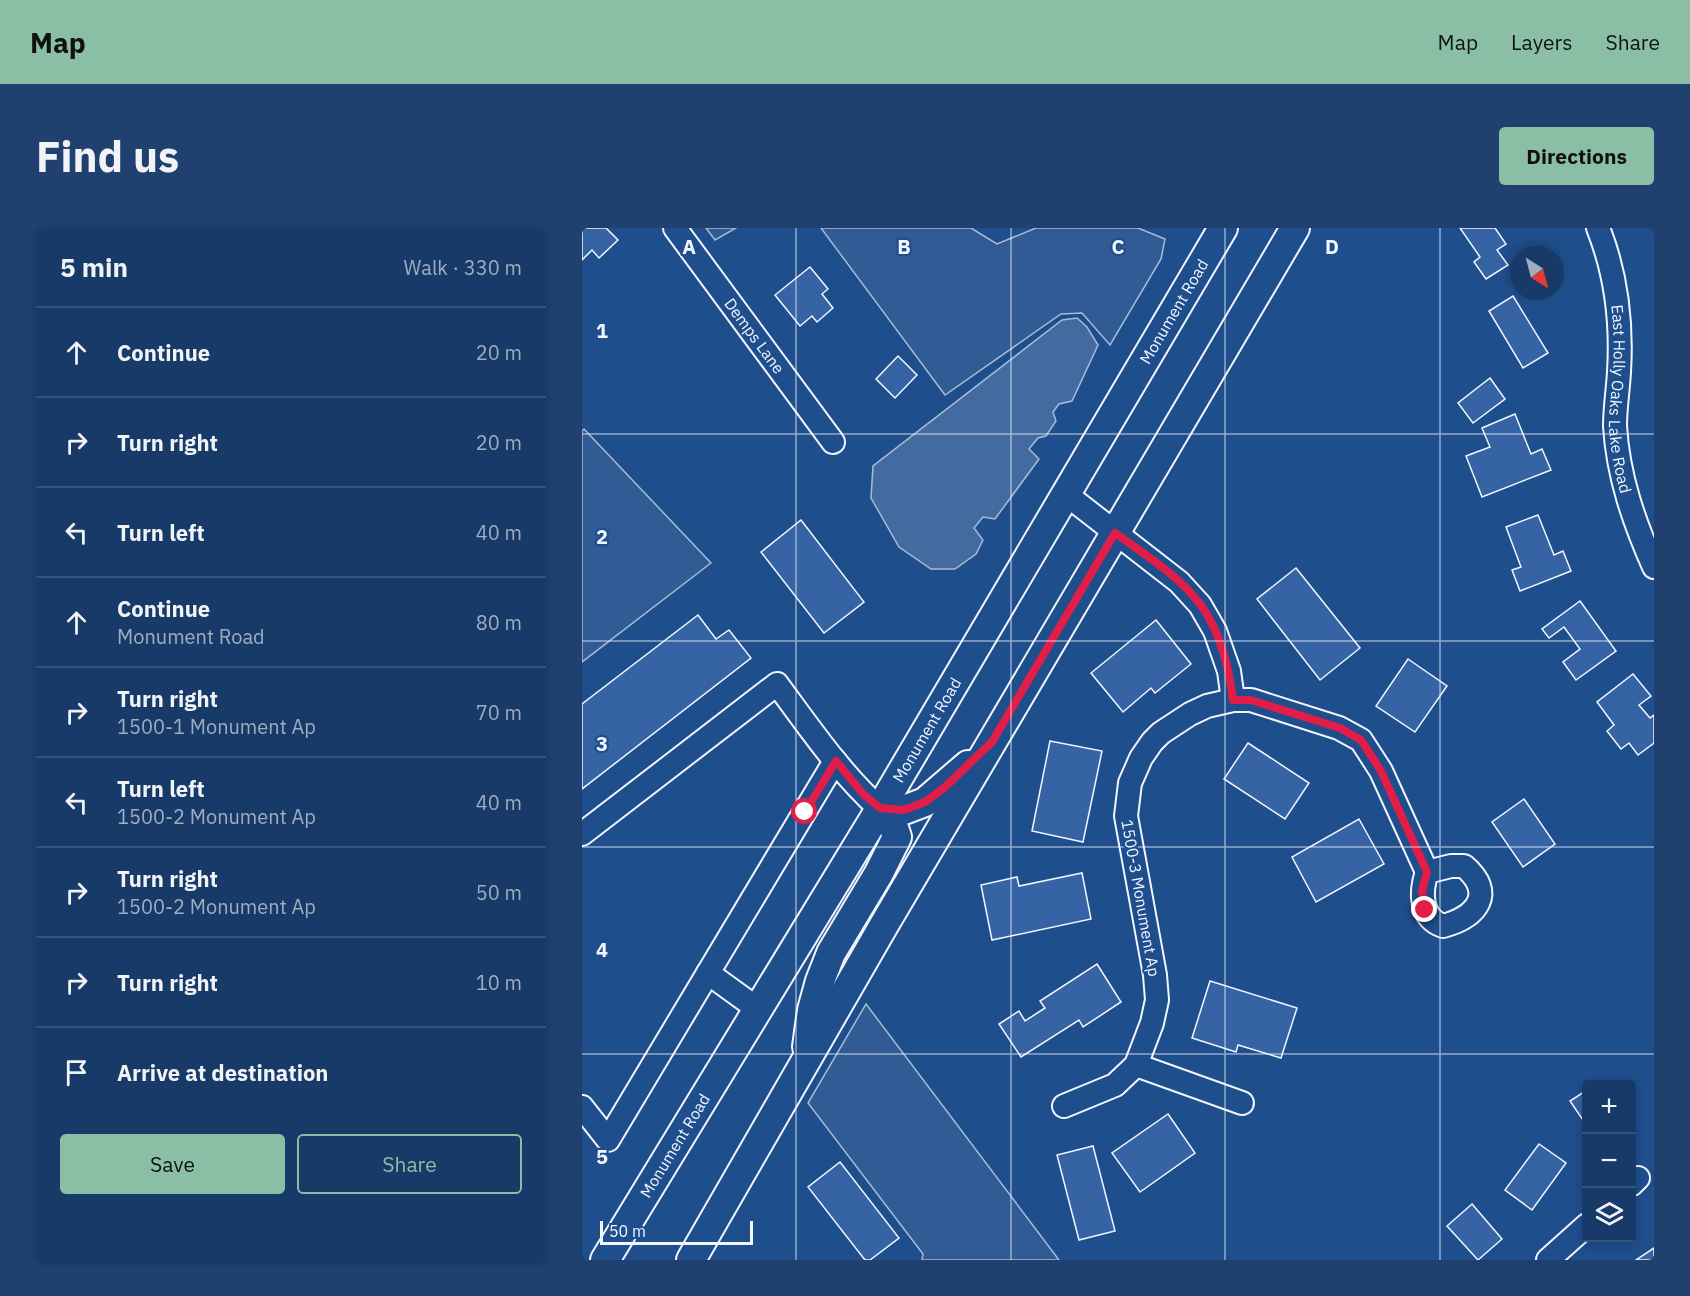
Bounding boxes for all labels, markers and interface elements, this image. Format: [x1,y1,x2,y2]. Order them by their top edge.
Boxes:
text: Map [30,24,86,61]
text: Map [1438,28,1478,56]
text: Layers [1511,28,1573,56]
text: Share [1606,28,1660,56]
button: Directions [1499,127,1654,185]
text: Find us [36,129,179,184]
text: A [682,233,696,260]
text: B [897,233,911,260]
text: C [1111,233,1125,260]
text: D [1325,233,1339,260]
north arrow [1510,246,1564,300]
text: 5 min [60,250,128,284]
text: Walk · 330 m [404,254,522,281]
street label: Monument Road [1135,255,1212,367]
street label: Demps Lane [720,294,789,378]
street label: East Holly Oaks Lake Road [1605,304,1636,495]
text: 1 [596,317,608,344]
icon: ahead [60,336,93,369]
text: Continue [117,338,210,367]
text: 20 m [476,339,522,366]
icon: right [60,426,93,459]
text: Turn right [117,428,218,457]
text: 20 m [476,429,522,456]
icon: left [60,516,93,549]
text: Turn left [117,518,205,547]
text: 40 m [476,519,522,546]
text: 2 [596,523,608,550]
text: Continue [117,594,210,623]
icon: ahead [60,606,93,639]
text: 80 m [476,609,522,636]
text: Monument Road [117,623,265,650]
street label: Monument Road [888,674,965,786]
text: Turn right [117,684,218,713]
icon: right [60,696,93,729]
text: 70 m [476,699,522,726]
text: 1500-1 Monument Ap [117,713,316,740]
text: 3 [596,730,608,757]
text: Turn left [117,774,205,803]
icon: left [60,786,93,819]
text: 40 m [476,789,522,816]
route start [791,798,817,824]
text: 1500-2 Monument Ap [117,803,316,830]
street label: 1500-3 Monument Ap [1117,818,1165,978]
text: Turn right [117,864,218,893]
icon: right [60,876,93,909]
text: 50 m [476,879,522,906]
text: 1500-2 Monument Ap [117,893,316,920]
route end [1411,896,1437,922]
text: 4 [596,936,608,963]
icon: right [60,966,93,999]
text: Turn right [117,968,218,997]
text: 10 m [476,969,522,996]
icon: arrive [60,1056,93,1089]
text: Arrive at destination [117,1058,328,1087]
map controls [1582,1080,1636,1242]
button: + [1582,1080,1636,1134]
street label: Monument Road [635,1090,714,1201]
button: Save [60,1134,285,1194]
button: Share [297,1134,522,1194]
button: − [1582,1134,1636,1188]
text: 5 [596,1143,608,1170]
button: layers [1582,1188,1636,1242]
scale bar [600,1218,753,1246]
text: 50 m [609,1221,646,1241]

